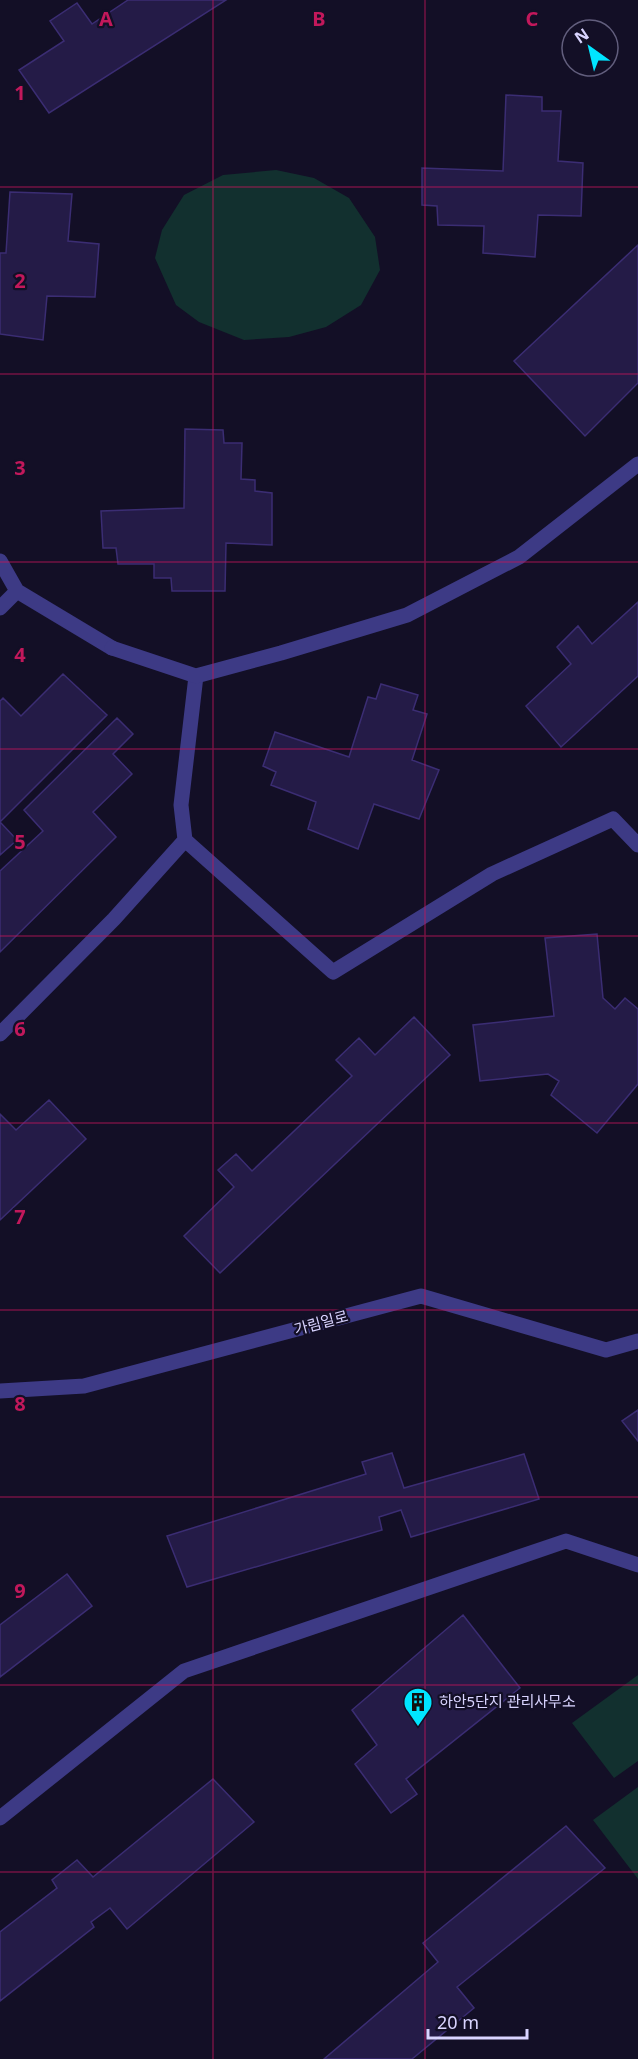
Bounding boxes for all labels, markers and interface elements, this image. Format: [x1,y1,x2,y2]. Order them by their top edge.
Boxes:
text: A [99,5,113,32]
text: B [312,5,326,32]
text: C [526,5,539,32]
north arrow [560,18,620,78]
text: N [570,23,593,48]
text: 1 [14,79,26,106]
text: 2 [14,267,26,294]
text: 3 [14,454,26,481]
text: 4 [14,641,26,668]
text: 5 [14,828,26,855]
text: 6 [14,1015,26,1042]
text: 7 [14,1203,26,1230]
street label: 가림일로 [291,1305,350,1339]
text: 8 [14,1390,26,1417]
text: 9 [14,1577,26,1604]
building icon: 하안5단지 관리사무소 [402,1686,434,1728]
place label: 하안5단지 관리사무소 [439,1691,576,1711]
scale bar [428,2002,527,2040]
text: 20 m [437,2010,479,2034]

